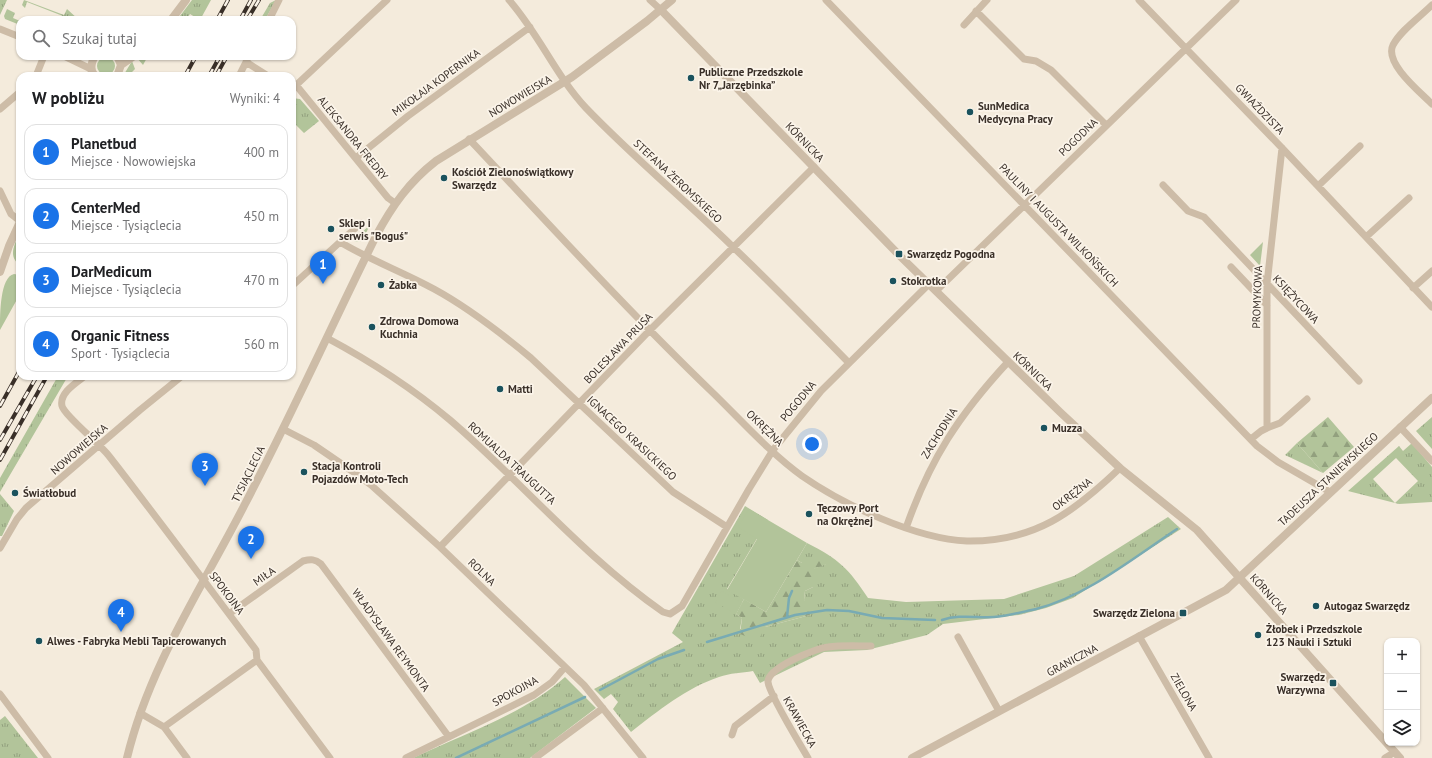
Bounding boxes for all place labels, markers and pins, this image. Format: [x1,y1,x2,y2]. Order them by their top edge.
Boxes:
place label: Publiczne Przedszkole Nr 7„Jarzębinka” [699,65,803,92]
marker: Publiczne Przedszkole Nr 7„Jarzębinka” [686,73,696,83]
place label: SunMedica Medycyna Pracy [978,99,1053,126]
marker: SunMedica Medycyna Pracy [965,107,975,117]
place label: Kościół Zielonoświątkowy Swarzędz [452,165,574,192]
marker: Kościół Zielonoświątkowy Swarzędz [439,173,449,183]
place label: Sklep i serwis "Boguś" [339,216,408,243]
marker: Sklep i serwis "Boguś" [326,224,336,234]
place label: Swarzędz Pogodna [907,247,995,261]
marker: Swarzędz Pogodna [894,249,904,259]
pin: 1 [310,251,336,284]
place label: Stokrotka [901,274,946,288]
marker: Stokrotka [888,276,898,286]
place label: Żabka [389,278,417,292]
marker: Żabka [376,280,386,290]
place label: Zdrowa Domowa Kuchnia [380,314,459,341]
marker: Zdrowa Domowa Kuchnia [367,322,377,332]
place label: Matti [508,382,533,396]
marker: Matti [495,384,505,394]
place label: Muzza [1052,421,1082,435]
marker: Muzza [1039,423,1049,433]
pin: 3 [192,453,218,486]
place label: Stacja Kontroli Pojazdów Moto-Tech [312,459,408,486]
marker: Stacja Kontroli Pojazdów Moto-Tech [299,467,309,477]
place label: Światłobud [23,486,76,500]
marker: Światłobud [10,488,20,498]
place label: Tęczowy Port na Okrężnej [817,501,879,528]
marker: Tęczowy Port na Okrężnej [804,509,814,519]
pin: 2 [238,526,264,559]
pin: 4 [108,599,134,632]
place label: Autogaz Swarzędz [1324,599,1410,613]
marker: Autogaz Swarzędz [1311,601,1321,611]
place label: Swarzędz Zielona [1093,606,1175,620]
marker: Swarzędz Zielona [1178,608,1188,618]
place label: Żłobek i Przedszkole 123 Nauki i Sztuki [1266,622,1363,649]
marker: Żłobek i Przedszkole 123 Nauki i Sztuki [1253,630,1263,640]
place label: Alwes - Fabryka Mebli Tapicerowanych [47,634,226,648]
marker: Alwes - Fabryka Mebli Tapicerowanych [34,636,44,646]
place label: Swarzędz Warzywna [1277,670,1325,697]
marker: Swarzędz Warzywna [1328,678,1338,688]

